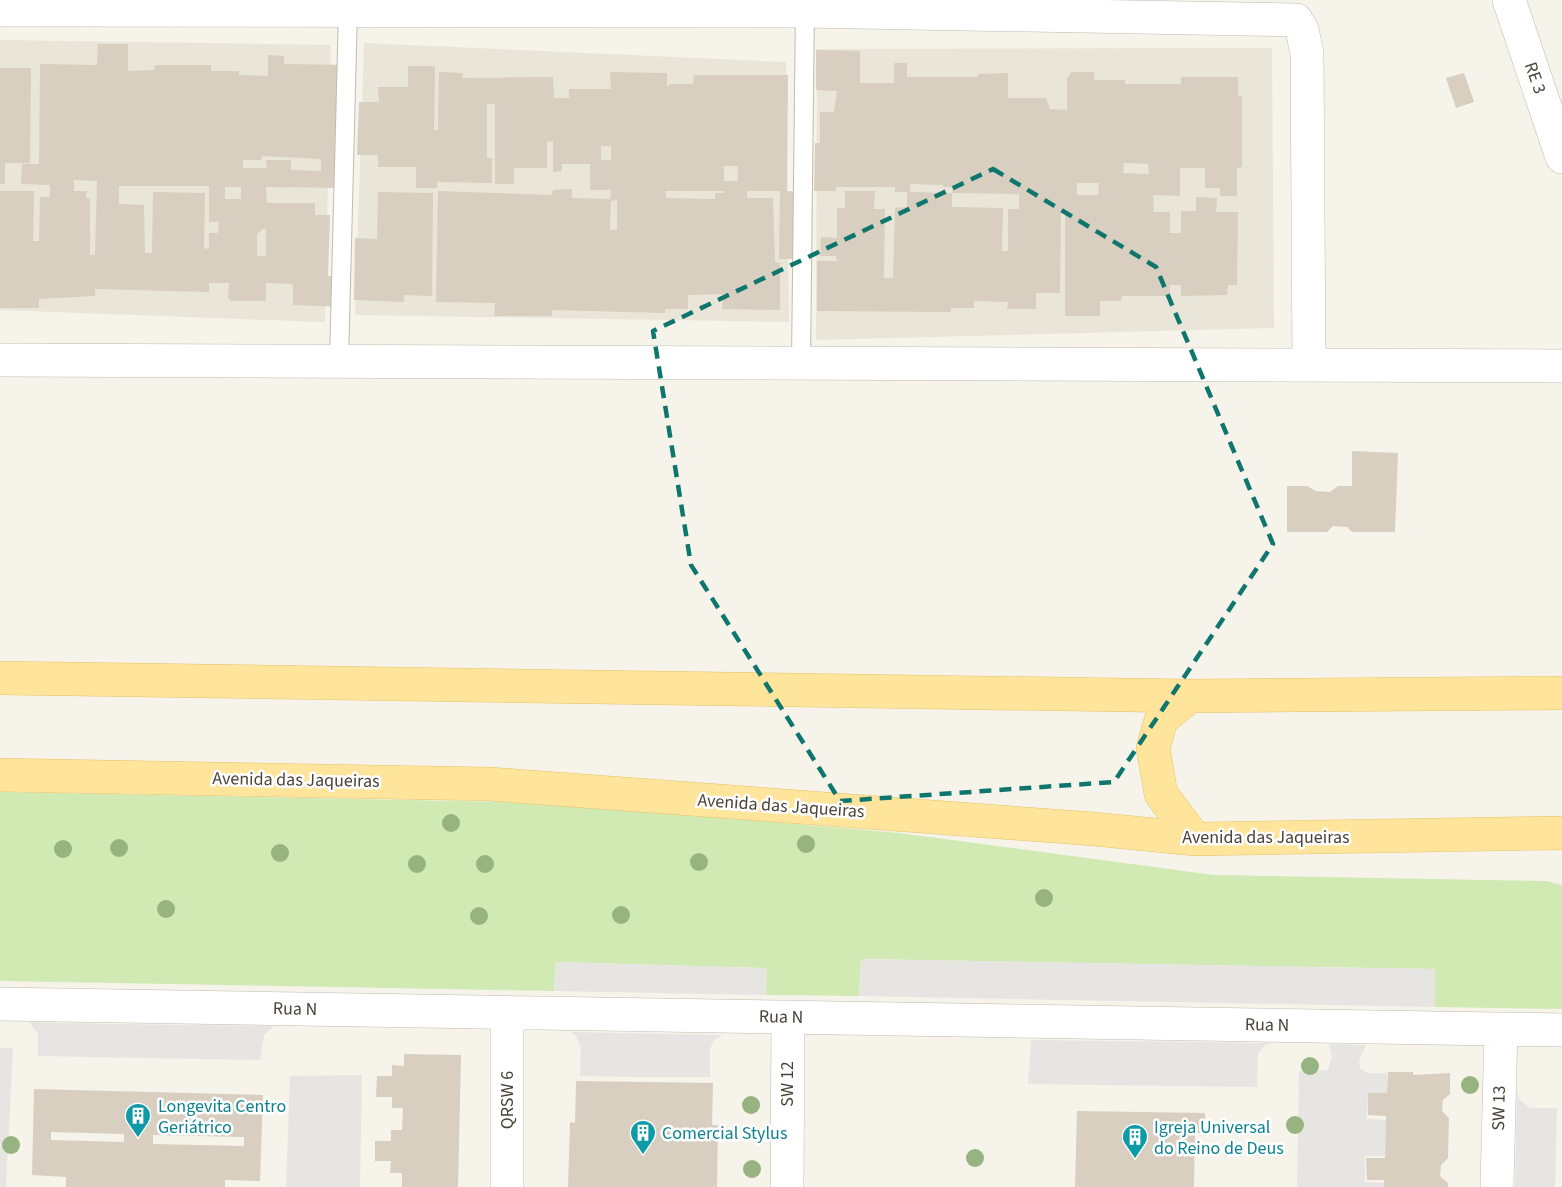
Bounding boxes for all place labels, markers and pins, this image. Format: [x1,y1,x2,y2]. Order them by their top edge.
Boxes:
place label: Longevita Centro Geriátrico [158,1094,286,1140]
building icon: Longevita Centro Geriátrico [123,1101,153,1139]
place label: Igreja Universal do Reino de Deus [1154,1115,1284,1161]
building icon: Comercial Stylus [628,1118,658,1156]
place label: Comercial Stylus [662,1121,787,1146]
building icon: Igreja Universal do Reino de Deus [1120,1122,1150,1160]

